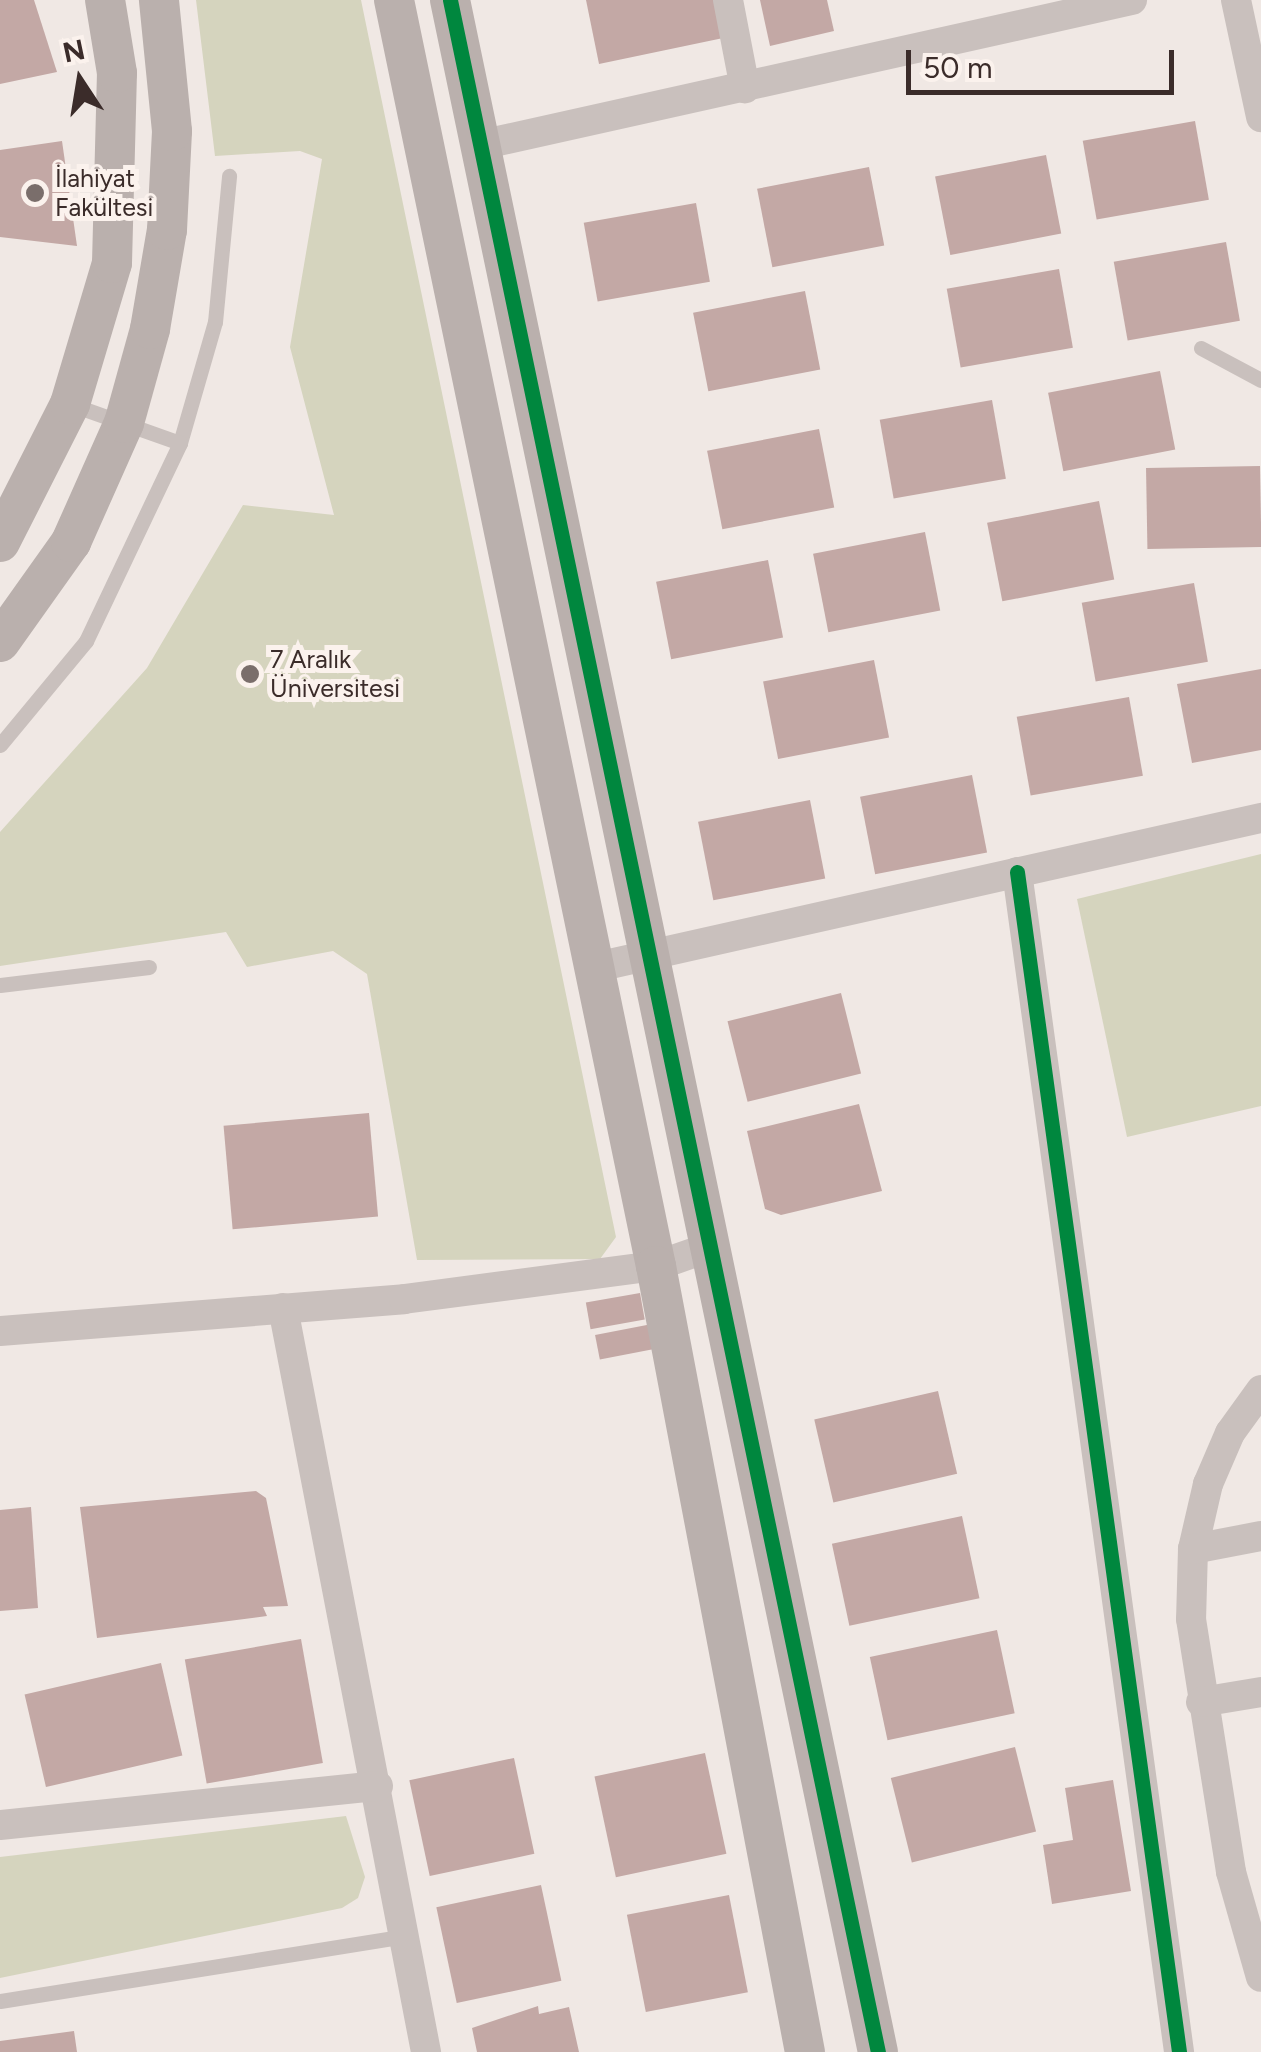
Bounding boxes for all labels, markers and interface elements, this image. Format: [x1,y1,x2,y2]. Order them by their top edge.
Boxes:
north arrow [30,30,130,130]
scale bar [911,30,1178,92]
text: N [60,32,88,70]
text: 50 m [923,49,992,86]
place label: İlahiyat Fakültesi [55,164,153,223]
marker: İlahiyat Fakültesi [24,182,46,204]
place label: 7 Aralık Üniversitesi [270,645,400,704]
marker: 7 Aralık Üniversitesi [239,663,261,685]

